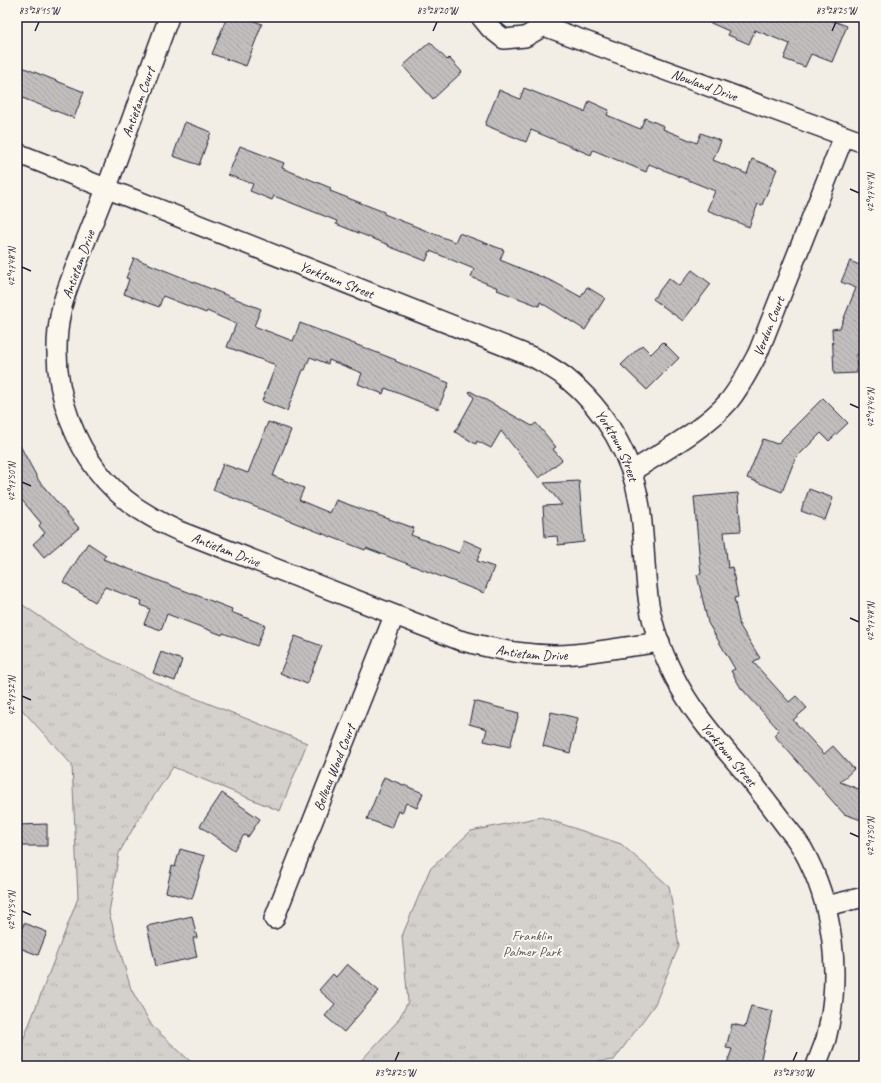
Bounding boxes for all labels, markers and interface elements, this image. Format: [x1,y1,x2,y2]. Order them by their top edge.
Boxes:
text: 83°28'15"W [19,4,61,17]
text: 83°28'20"W [417,4,459,17]
text: 83°28'25"W [816,4,858,17]
street label: Antietam Court [118,63,160,139]
street label: Nowland Drive [669,65,741,105]
text: 42°17'44"N [864,171,877,213]
street label: Antietam Drive [58,226,99,301]
text: 42°17'48"N [5,245,18,287]
street label: Yorktown Street [297,258,377,303]
street label: Verdun Court [750,293,789,359]
text: 42°17'46"N [864,386,877,428]
street label: Yorktown Street [592,407,642,484]
text: 42°17'50"N [5,460,18,502]
street label: Antietam Drive [189,529,264,571]
text: 42°17'48"N [864,600,877,642]
street label: Antietam Drive [495,641,569,664]
text: 42°17'52"N [5,674,18,716]
street label: Yorktown Street [697,719,761,791]
street label: Belleau Wood Court [310,720,360,813]
text: 42°17'50"N [864,815,877,857]
text: 42°17'54"N [5,889,18,931]
park label: Franklin Palmer Park [503,927,562,960]
text: 83°28'25"W [375,1066,417,1079]
text: 83°28'30"W [773,1066,815,1079]

